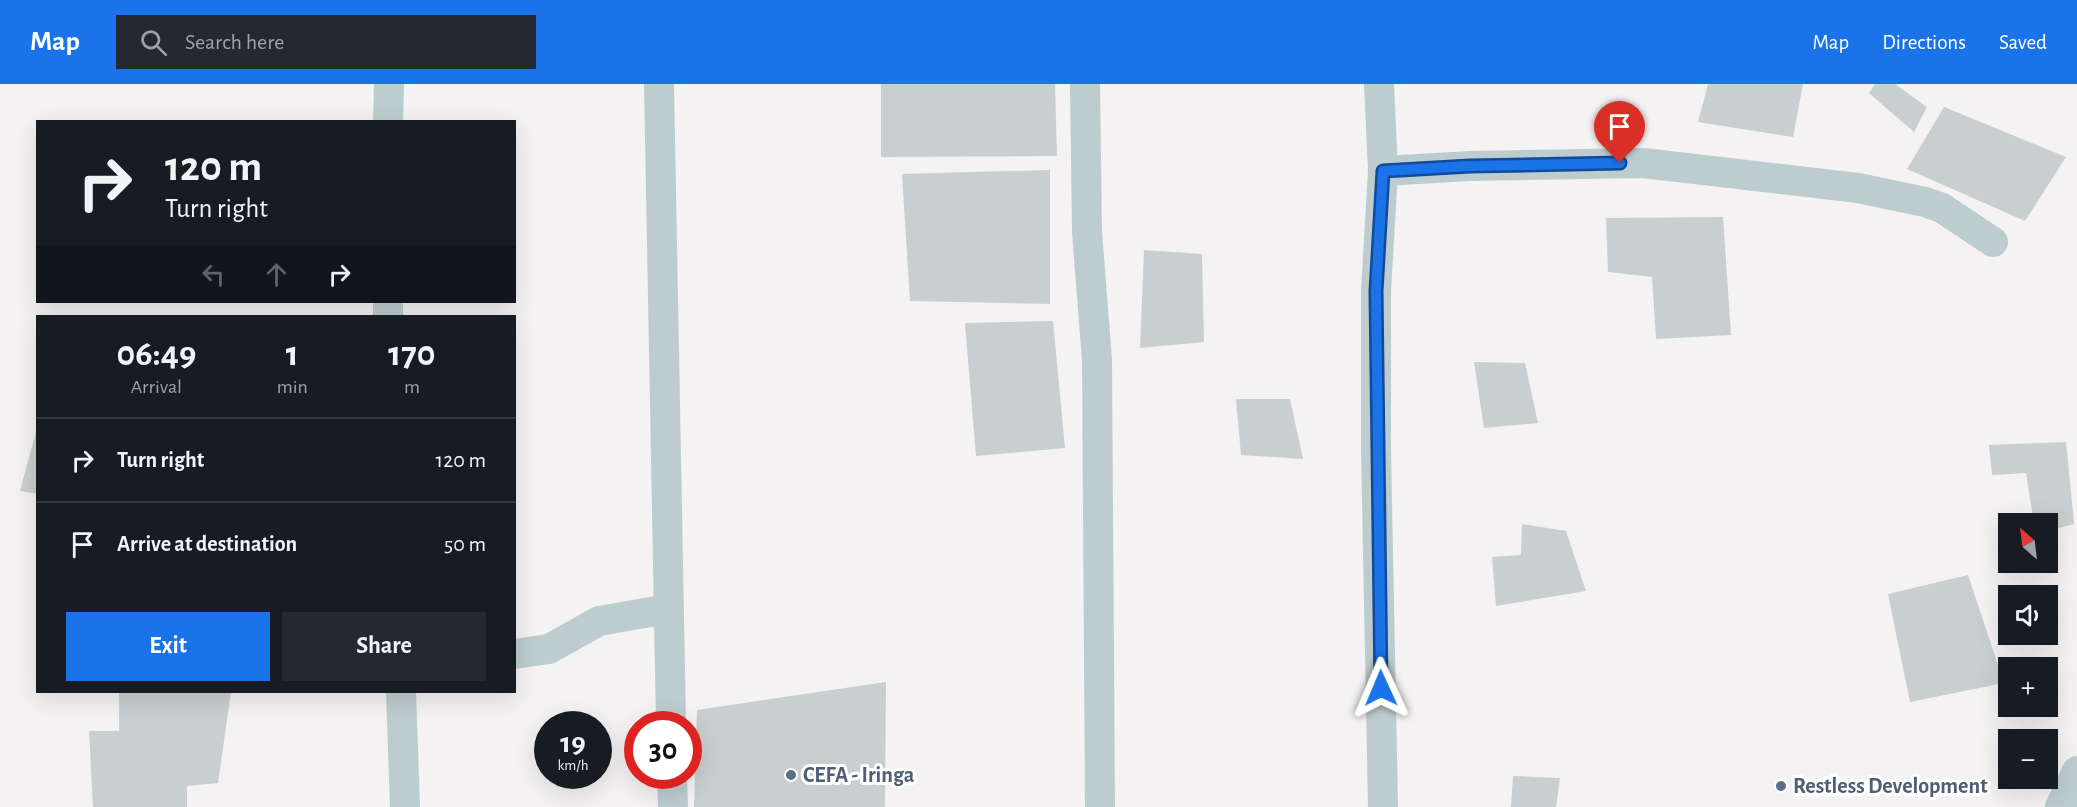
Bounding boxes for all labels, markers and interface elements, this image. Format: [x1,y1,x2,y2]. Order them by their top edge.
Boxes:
search box [116,15,536,69]
icon: search [137,26,170,59]
text: Map [30,28,80,56]
text: Search here [185,31,284,53]
text: Map [1813,32,1849,53]
text: Directions [1882,32,1966,53]
text: Saved [1999,32,2047,53]
pin [1594,101,1645,163]
icon: arrive [1603,110,1636,143]
icon: right [66,144,144,222]
text: 120 m [165,146,262,188]
text: Turn right [165,195,268,222]
icon: left [197,258,230,291]
icon: ahead [260,258,293,291]
icon: right [323,258,356,291]
text: 06:49 [116,336,196,372]
text: 1 [286,336,299,372]
text: 170 [388,336,436,372]
text: Arrival [131,377,182,397]
text: min [277,377,308,397]
text: m [404,377,420,397]
icon: right [66,444,99,477]
text: Turn right [117,449,204,471]
text: 120 m [436,449,486,471]
north arrow [1998,513,2058,573]
map controls [1998,513,2058,789]
icon: arrive [66,528,99,561]
text: Arrive at destination [117,533,297,555]
text: 50 m [444,533,486,555]
button: sound [1998,585,2058,645]
button: Exit [66,612,270,681]
button: Share [282,612,486,681]
position arrow [1349,656,1413,720]
button: + [1998,657,2058,717]
speed limit sign: 30 [624,711,702,789]
text: 19 [560,728,586,758]
button: − [1998,729,2058,789]
text: km/h [558,758,588,773]
place label: CEFA - Iringa [803,764,915,786]
marker: CEFA - Iringa [784,768,798,782]
place label: Restless Development [1793,775,1988,797]
marker: Restless Development [1774,779,1788,793]

